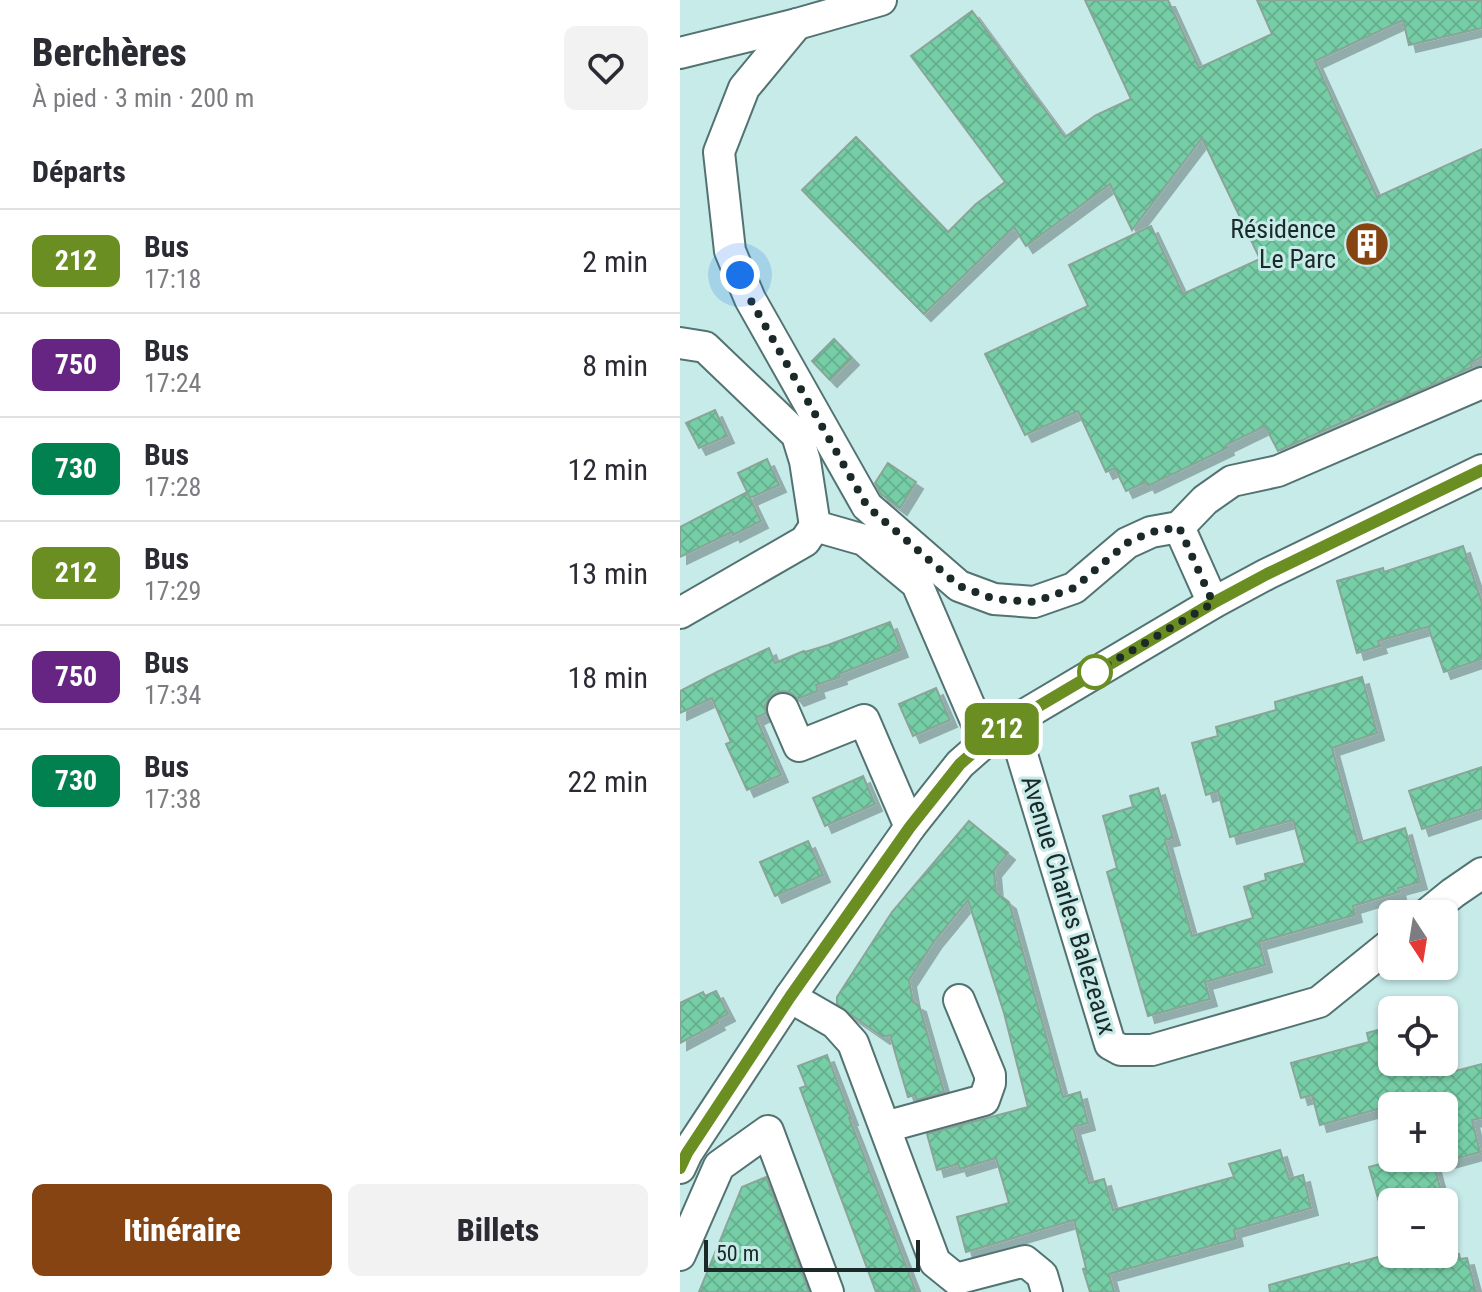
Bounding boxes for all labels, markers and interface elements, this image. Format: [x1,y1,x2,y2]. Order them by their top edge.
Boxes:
button: heart [564,26,648,110]
text: Berchères [32,31,187,75]
text: À pied · 3 min · 200 m [32,83,254,113]
text: Départs [32,154,126,189]
place label: Résidence Le Parc [1230,214,1336,274]
building icon: Résidence Le Parc [1343,220,1391,268]
text: Bus [144,229,189,264]
text: 212 [55,244,97,277]
text: 2 min [582,244,648,279]
your location [720,255,760,295]
text: 17:18 [144,264,201,294]
text: Bus [144,333,189,368]
text: 750 [55,348,97,381]
text: 8 min [582,348,648,383]
text: 17:24 [144,368,201,398]
text: Bus [144,437,189,472]
text: 730 [55,452,97,485]
text: 12 min [567,452,648,487]
text: 17:28 [144,472,201,502]
text: Bus [144,541,189,576]
text: 212 [55,556,97,589]
text: 13 min [567,556,648,591]
text: 17:29 [144,576,201,606]
text: Bus [144,645,189,680]
unlabelled marker [1078,655,1112,689]
text: 750 [55,660,97,693]
text: 18 min [567,660,648,695]
text: 17:34 [144,680,201,710]
line badge: 212 [956,703,1048,755]
text: 212 [981,712,1023,745]
text: Bus [144,749,189,784]
text: 730 [55,764,97,797]
text: 22 min [567,764,648,799]
street label: Avenue Charles Balezeaux [1015,772,1123,1038]
text: 17:38 [144,784,201,814]
north arrow [1378,900,1458,980]
map controls [1378,900,1458,1268]
button: locate [1378,996,1458,1076]
button: + [1378,1092,1458,1172]
button: Itinéraire [32,1184,332,1276]
button: Billets [348,1184,648,1276]
button: − [1378,1188,1458,1268]
scale bar [704,1236,920,1272]
text: 50 m [716,1241,759,1266]

